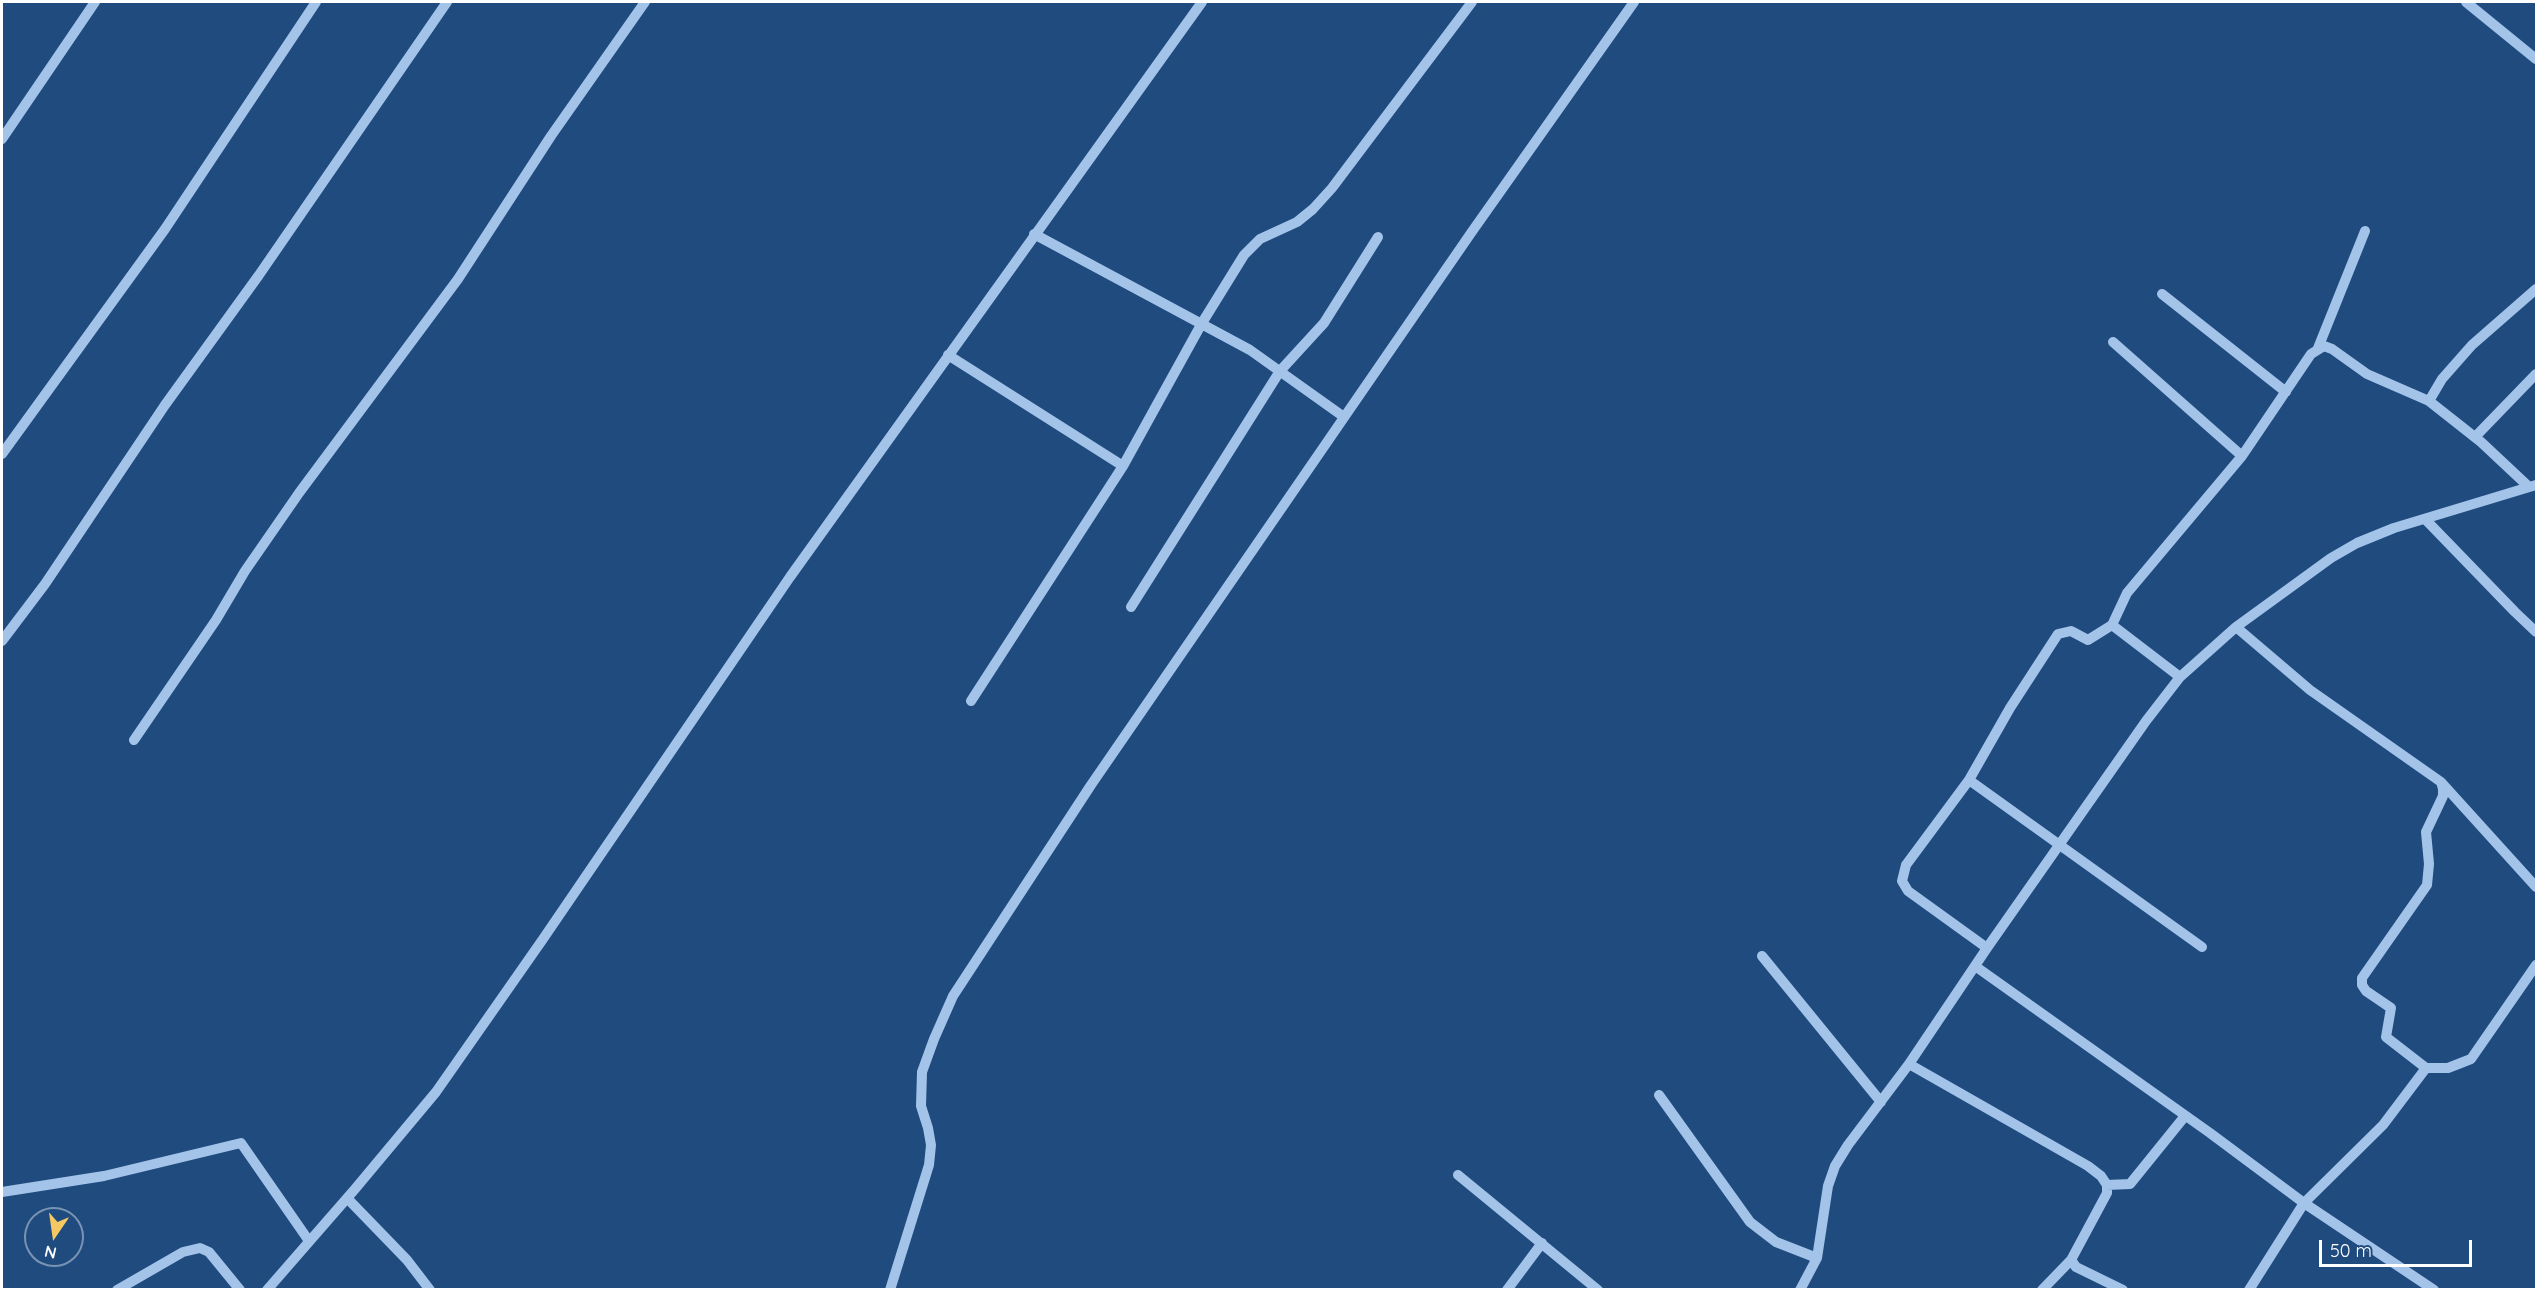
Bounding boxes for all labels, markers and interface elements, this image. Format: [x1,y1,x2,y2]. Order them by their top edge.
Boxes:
north arrow [24,1207,84,1267]
scale bar [2322,1228,2475,1266]
text: 50 m [2330,1239,2372,1262]
text: N [42,1242,58,1264]

